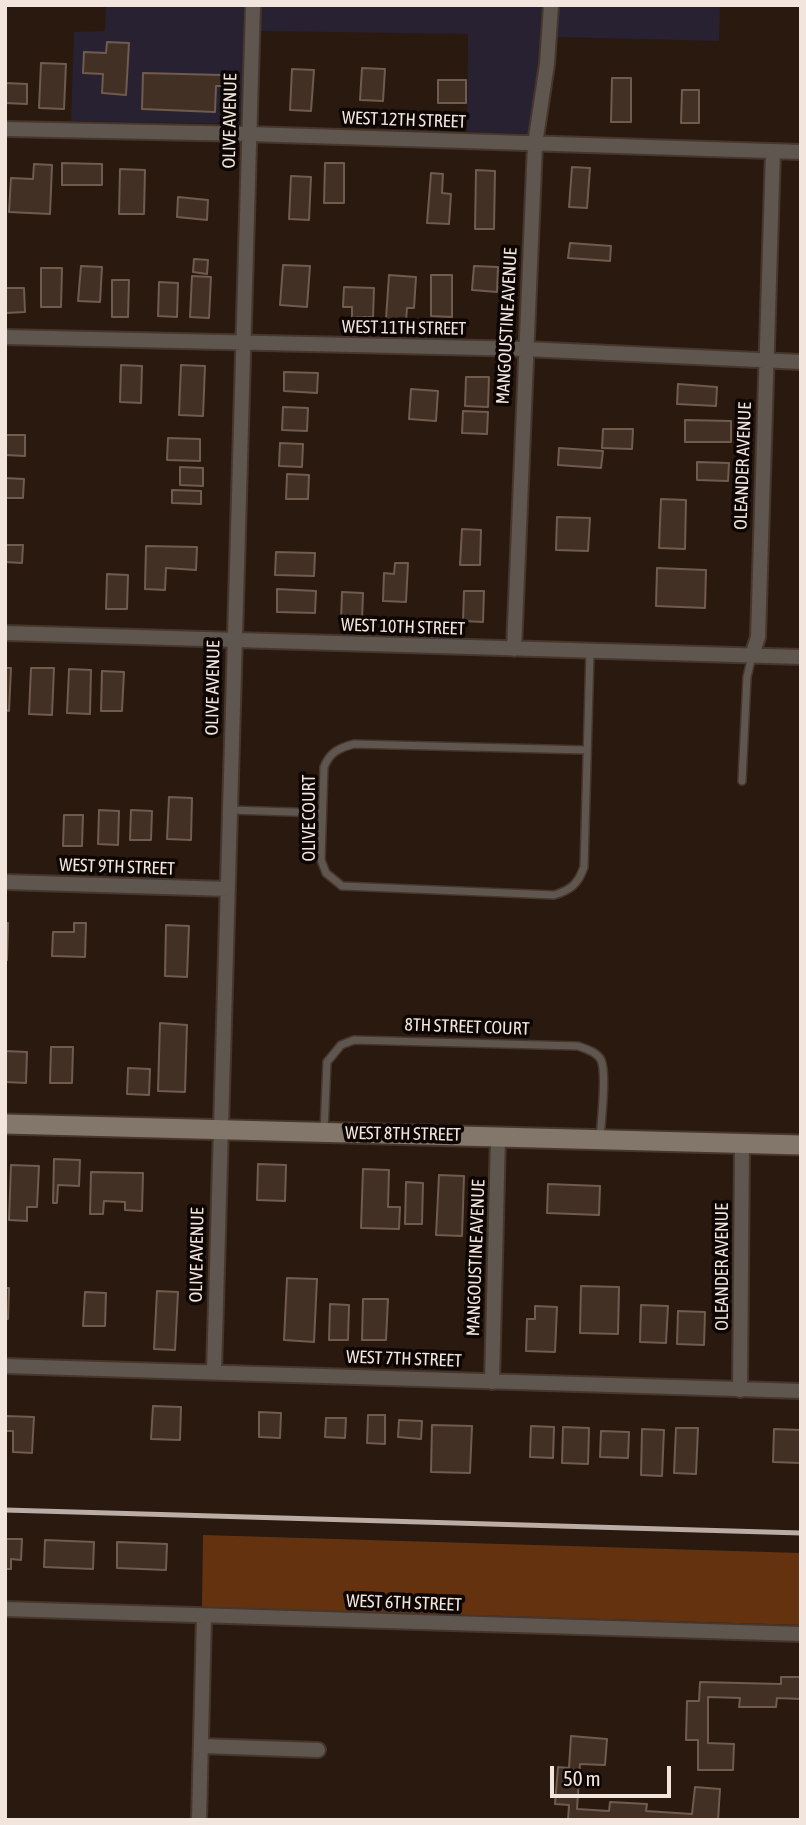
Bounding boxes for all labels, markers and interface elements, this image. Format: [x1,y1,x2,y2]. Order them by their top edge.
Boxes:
street label: OLIVE AVENUE [218,73,242,169]
street label: WEST 12TH STREET [342,107,466,133]
street label: MANGOUSTINE AVENUE [492,247,522,405]
street label: WEST 11TH STREET [342,316,466,340]
street label: OLEANDER AVENUE [730,402,756,530]
street label: WEST 10TH STREET [341,614,465,640]
street label: OLIVE AVENUE [201,640,225,736]
street label: OLIVE COURT [298,775,320,861]
street label: WEST 9TH STREET [59,854,175,880]
street label: 8TH STREET COURT [404,1014,530,1040]
street label: WEST 8TH STREET [345,1122,461,1146]
street label: MANGOUSTINE AVENUE [462,1179,490,1337]
street label: OLEANDER AVENUE [711,1203,733,1331]
street label: OLIVE AVENUE [185,1207,209,1303]
street label: WEST 7TH STREET [346,1346,462,1372]
street label: WEST 6TH STREET [346,1590,462,1616]
scale bar [554,1752,675,1796]
text: 50 m [563,1766,601,1790]

